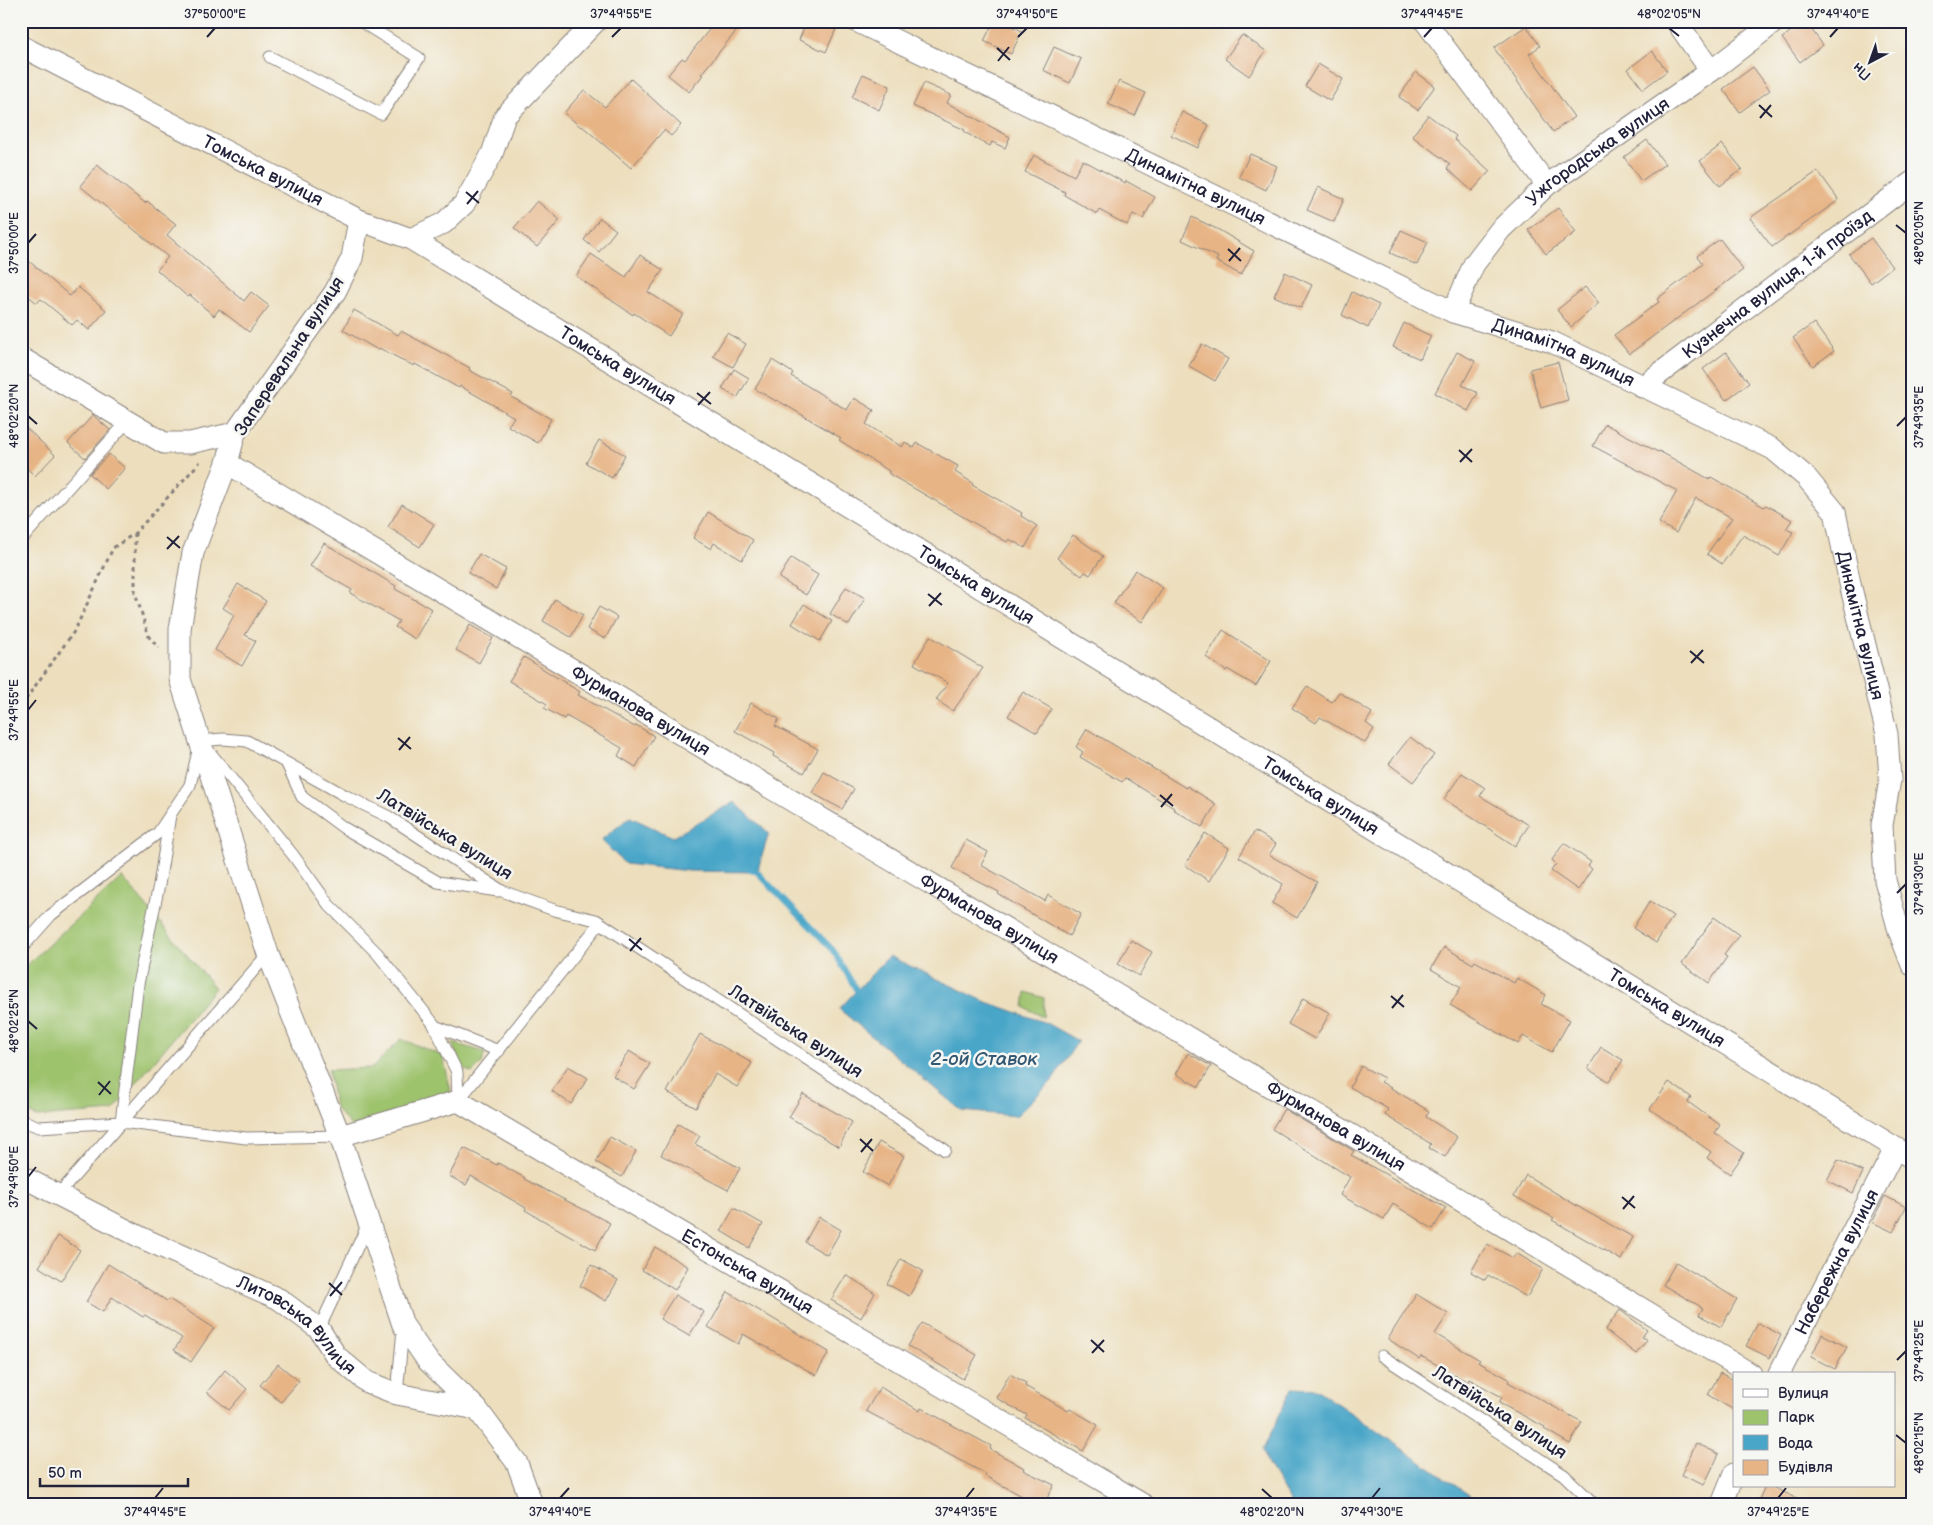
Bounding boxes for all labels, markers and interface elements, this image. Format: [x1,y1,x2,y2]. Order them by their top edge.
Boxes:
text: 37°50'00"E [184,7,246,22]
text: 37°49'55"E [590,7,652,22]
text: 37°49'50"E [996,7,1058,22]
text: 37°49'45"E [1401,7,1463,22]
text: 48°02'05"N [1637,7,1701,22]
text: 37°49'40"E [1807,7,1869,22]
north arrow [1846,38,1896,88]
text: Пн [1849,59,1874,84]
street label: Ужгородська вулиця [1522,93,1674,210]
street label: Томська вулиця [199,131,327,211]
street label: Динамітна вулиця [1122,144,1269,230]
text: 48°02'05"N [1912,201,1927,265]
street label: Кузнечна вулиця, 1-й проїзд [1678,206,1877,363]
text: 37°50'00"E [7,212,22,274]
street label: Заперевальна вулиця [230,273,349,440]
street label: Динамітна вулиця [1490,314,1638,391]
street label: Томська вулиця [555,322,680,410]
text: 48°02'20"N [7,384,22,448]
text: 37°49'35"E [1912,386,1927,448]
street label: Томська вулиця [914,542,1038,629]
street label: Динамітна вулиця [1832,549,1888,702]
street label: Фурманова вулиця [567,661,714,760]
text: 37°49'55"E [7,679,22,741]
street label: Томська вулиця [1258,753,1382,840]
street label: Латвiйська вулиця [372,784,516,885]
text: 37°49'30"E [1912,853,1927,915]
street label: Фурманова вулиця [916,869,1062,969]
street label: Томська вулиця [1604,965,1729,1052]
street label: Латвiйська вулиця [724,980,867,1083]
text: 48°02'25"N [7,989,22,1053]
water label: 2-ой Ставок [931,1048,1038,1071]
street label: Фурманова вулиця [1262,1077,1409,1176]
text: 37°49'50"E [7,1146,22,1208]
street label: Набережна вулиця [1791,1186,1883,1339]
street label: Естонська вулиця [677,1225,817,1319]
street label: Литовська вулиця [233,1271,360,1379]
text: 37°49'25"E [1912,1320,1927,1382]
street label: Латвiйська вулиця [1428,1361,1571,1464]
legend [1733,1372,1896,1488]
text: Вулиця [1778,1384,1829,1403]
text: Парк [1778,1408,1815,1427]
text: 48°02'15"N [1912,1412,1927,1474]
text: Вода [1778,1434,1813,1453]
scale bar [40,1455,188,1487]
text: Будівля [1778,1458,1833,1477]
text: 50 m [48,1464,82,1483]
text: 37°49'45"E [124,1505,186,1520]
text: 37°49'40"E [529,1505,591,1520]
text: 37°49'35"E [935,1505,997,1520]
text: 48°02'20"N [1240,1505,1304,1520]
text: 37°49'30"E [1341,1505,1403,1520]
text: 37°49'25"E [1747,1505,1809,1520]

